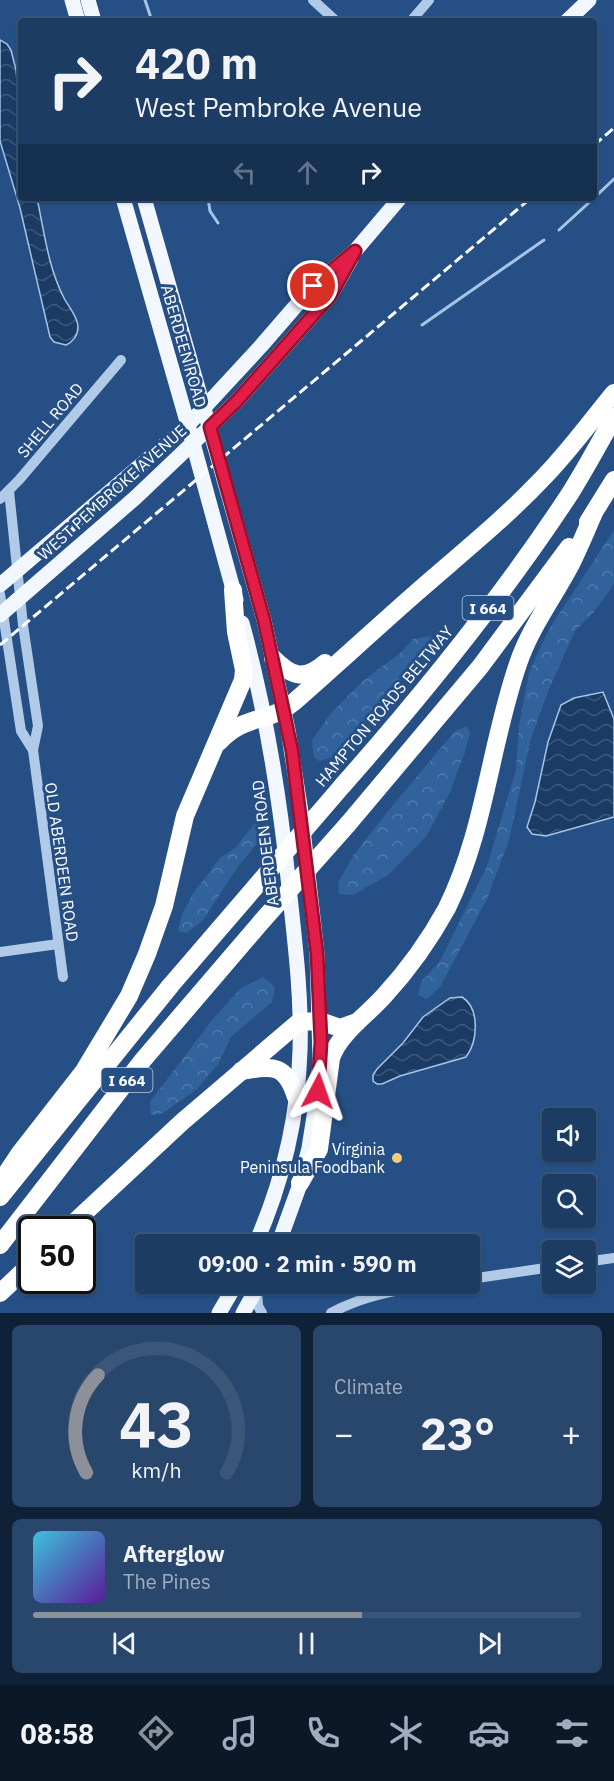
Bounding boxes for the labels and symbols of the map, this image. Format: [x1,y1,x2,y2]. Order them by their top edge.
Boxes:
pin [287,260,338,311]
street label: ABERDEEN ROAD [157,282,211,410]
street label: SHELL ROAD [13,378,87,462]
street label: WEST PEMBROKE AVENUE [34,420,190,564]
road number: I 664 [462,596,514,620]
street label: HAMPTON ROADS BELTWAY [311,621,458,791]
street label: ABERDEEN ROAD [247,779,283,907]
street label: OLD ABERDEEN ROAD [41,781,83,943]
position arrow [286,1059,350,1123]
road number: I 664 [102,1068,152,1092]
place label: Virginia Peninsula Foodbank [240,1139,386,1177]
marker: Virginia Peninsula Foodbank [390,1151,404,1165]
speed limit sign: 50 [18,1216,96,1294]

